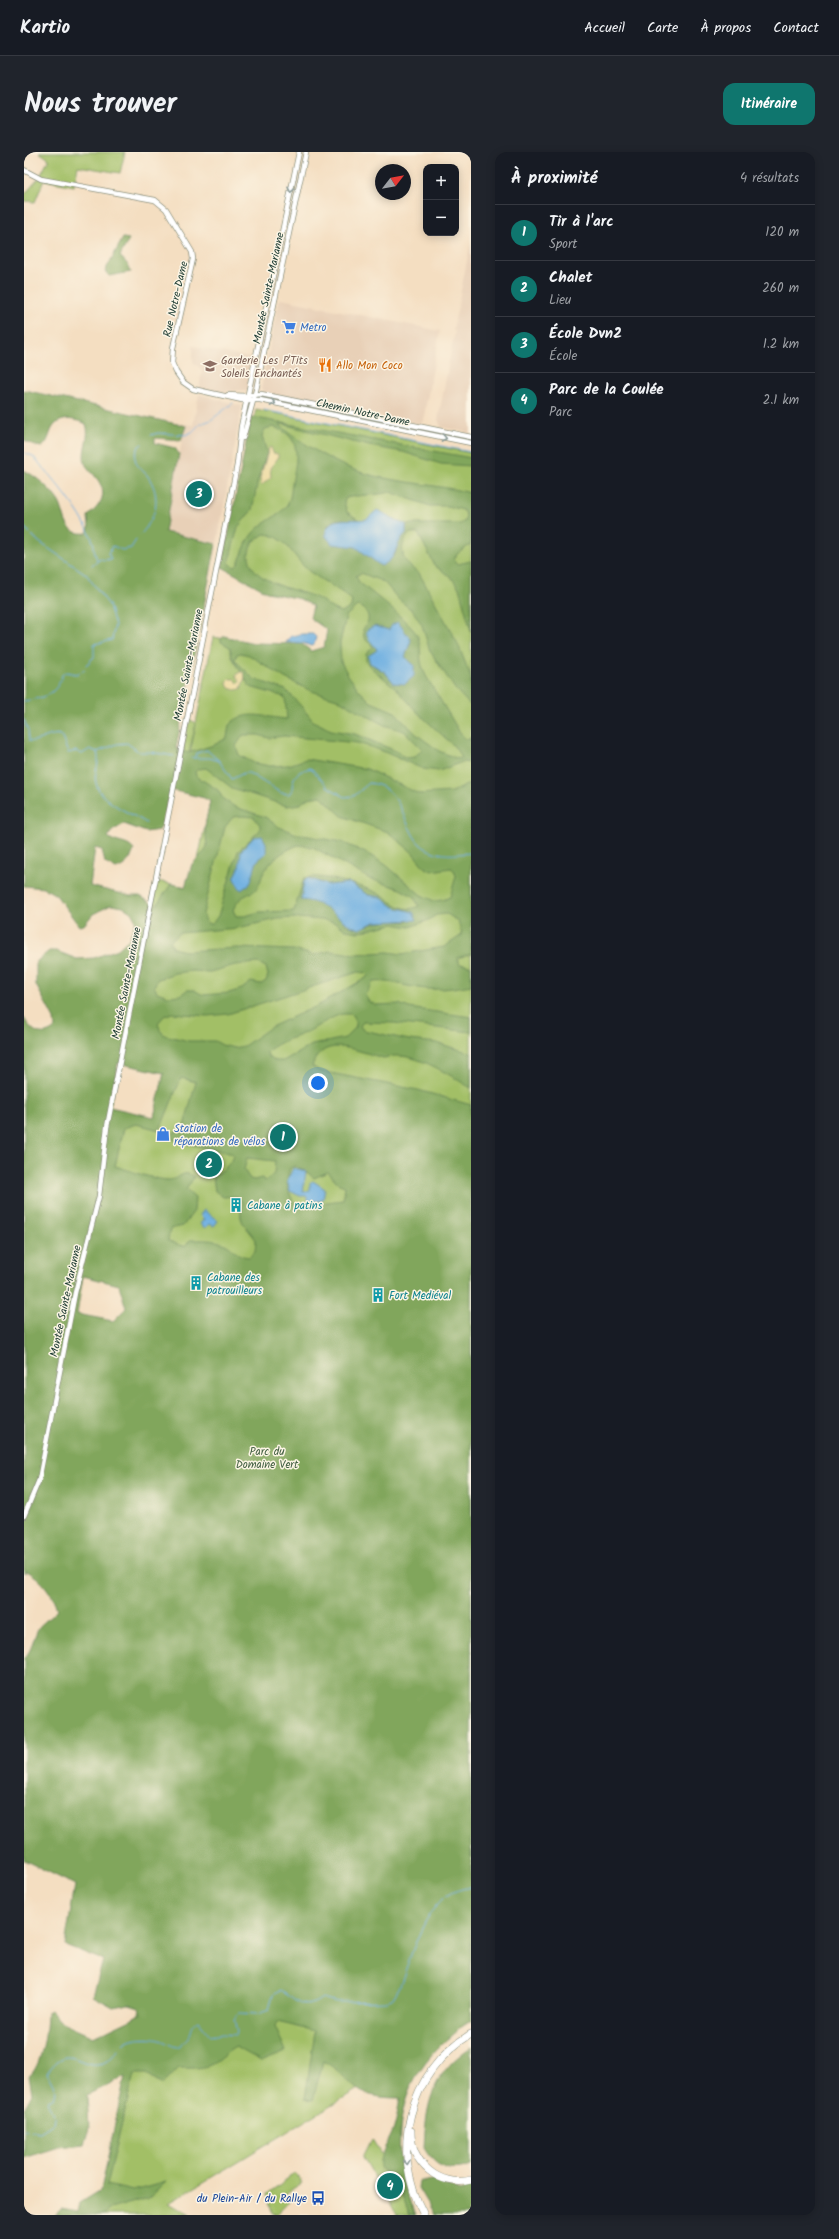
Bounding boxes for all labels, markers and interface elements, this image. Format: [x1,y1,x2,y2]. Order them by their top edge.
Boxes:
text: Kartio [20,13,70,43]
text: Accueil [584,17,625,39]
text: Carte [647,17,678,39]
text: À propos [700,17,751,39]
text: Contact [773,17,819,39]
text: Nous trouver [24,82,177,127]
button: Itinéraire [723,83,815,125]
north arrow [375,164,411,200]
map controls [423,164,459,236]
button: + [423,164,459,200]
text: À proximité [511,165,598,192]
text: 4 résultats [740,168,799,189]
one-way arrow [287,187,295,193]
button: − [423,200,459,236]
text: Tir à l'arc [549,210,614,234]
text: 1 [522,222,526,243]
text: 120 m [765,222,799,243]
street label: Montée Sainte-Marianne [248,231,290,346]
text: Sport [549,234,577,255]
street label: Rue Notre-Dame [159,259,193,339]
text: Chalet [549,266,592,290]
text: 2 [520,278,528,299]
text: 260 m [762,278,799,299]
text: Lieu [549,290,571,311]
supermarket icon: Metro [281,319,297,335]
place label: Metro [300,319,327,337]
text: École Dvn2 [549,322,622,346]
text: 3 [520,334,528,355]
text: 1.2 km [763,334,799,355]
text: École [549,346,577,367]
place label: Garderie Les P'Tits Soleils Enchantés [221,352,308,383]
restaurant icon: Allo Mon Coco [317,357,333,373]
place label: Allo Mon Coco [336,357,403,375]
school or university icon: Garderie Les P'Tits Soleils Enchantés [202,358,218,374]
text: Parc de la Coulée [549,378,664,402]
text: 4 [520,390,528,411]
text: 2.1 km [763,390,799,411]
street label: Chemin Notre-Dame [314,394,411,432]
one-way arrow [270,398,276,407]
text: Parc [549,402,572,423]
one-way arrow [440,433,447,442]
pin: 3 [186,479,212,509]
street label: Montée Sainte-Marianne [169,608,209,723]
street label: Montée Sainte-Marianne [107,926,147,1041]
your location [308,1073,328,1093]
place label: Station de réparations de vélos [174,1120,265,1151]
pin: 1 [270,1122,296,1152]
shop icon: Station de réparations de vélos [155,1126,171,1142]
pin: 2 [196,1149,222,1179]
building icon: Cabane à patins [228,1197,244,1213]
place label: Cabane à patins [247,1197,323,1215]
street label: Montée Sainte-Marianne [45,1244,87,1359]
place label: Cabane des patrouilleurs [206,1269,262,1300]
building icon: Cabane des patrouilleurs [188,1275,204,1291]
building icon: Fort Mediéval [370,1287,386,1303]
place label: Fort Mediéval [389,1287,451,1305]
park label: Parc du Domaine Vert [236,1443,299,1474]
one-way arrow [402,2159,411,2165]
pin: 4 [377,2171,403,2201]
place label: du Plein-Air / du Rallye [197,2190,307,2208]
bus stop icon: du Plein-Air / du Rallye [310,2190,326,2206]

